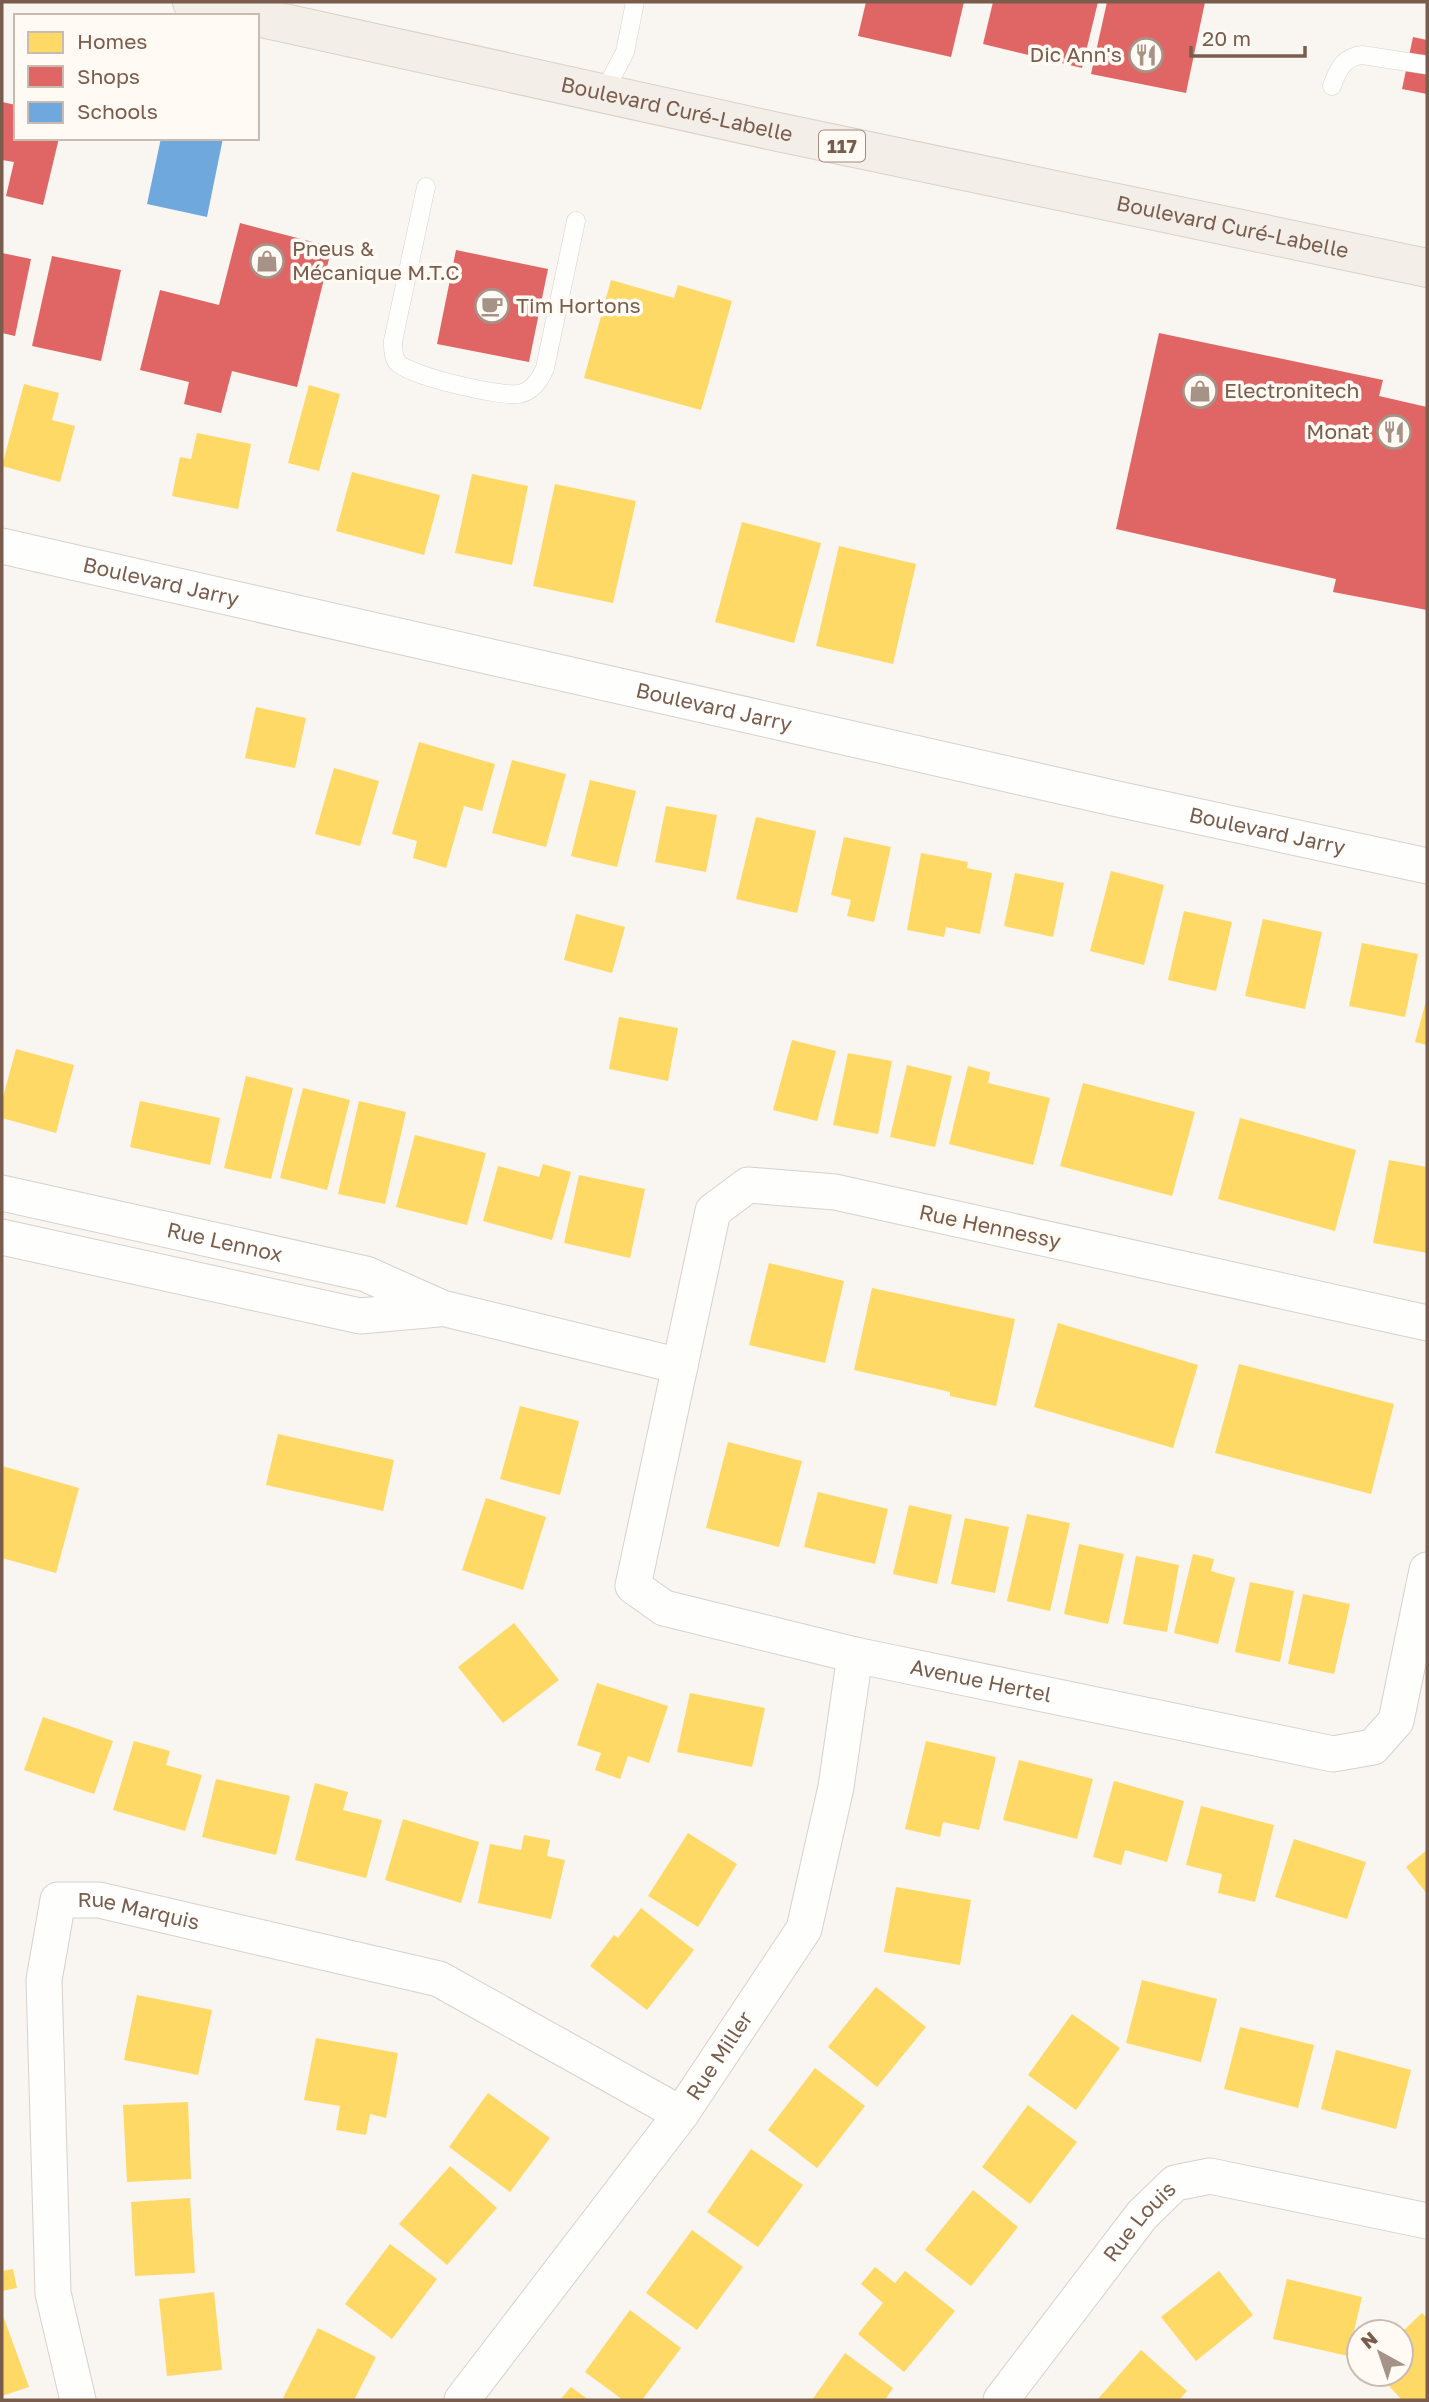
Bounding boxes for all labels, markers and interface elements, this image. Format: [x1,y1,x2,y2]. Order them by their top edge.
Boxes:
legend [14,14,259,140]
scale bar [1191,14,1305,58]
text: 20 m [1202,25,1251,51]
text: Homes [77,28,147,54]
restaurant icon: Dic Ann's [1127,36,1165,74]
place label: Dic Ann's [1030,41,1122,67]
text: Shops [77,63,140,89]
street label: Boulevard Curé-Labelle [559,71,795,147]
text: Schools [77,98,158,124]
road number: 117 [819,130,865,162]
street label: Boulevard Curé-Labelle [1114,189,1351,263]
place label: Pneus & Mécanique M.T.C [292,235,460,285]
shop icon: Pneus & Mécanique M.T.C [248,242,286,280]
cafe icon: Tim Hortons [473,287,511,325]
place label: Tim Hortons [516,292,641,318]
shop icon: Electronitech [1181,372,1219,410]
place label: Electronitech [1224,377,1359,403]
restaurant icon: Monat [1375,413,1413,451]
place label: Monat [1306,418,1370,444]
street label: Boulevard Jarry [81,551,242,611]
street label: Boulevard Jarry [634,676,795,737]
street label: Boulevard Jarry [1187,801,1348,860]
street label: Rue Hennessy [917,1198,1064,1254]
street label: Rue Lennox [165,1216,285,1267]
street label: Avenue Hertel [908,1653,1054,1707]
street label: Rue Marquis [78,1886,202,1935]
street label: Rue Miller [680,2006,758,2105]
street label: Rue Louis [1097,2175,1181,2266]
north arrow [1345,2318,1415,2388]
text: N [1356,2326,1382,2353]

